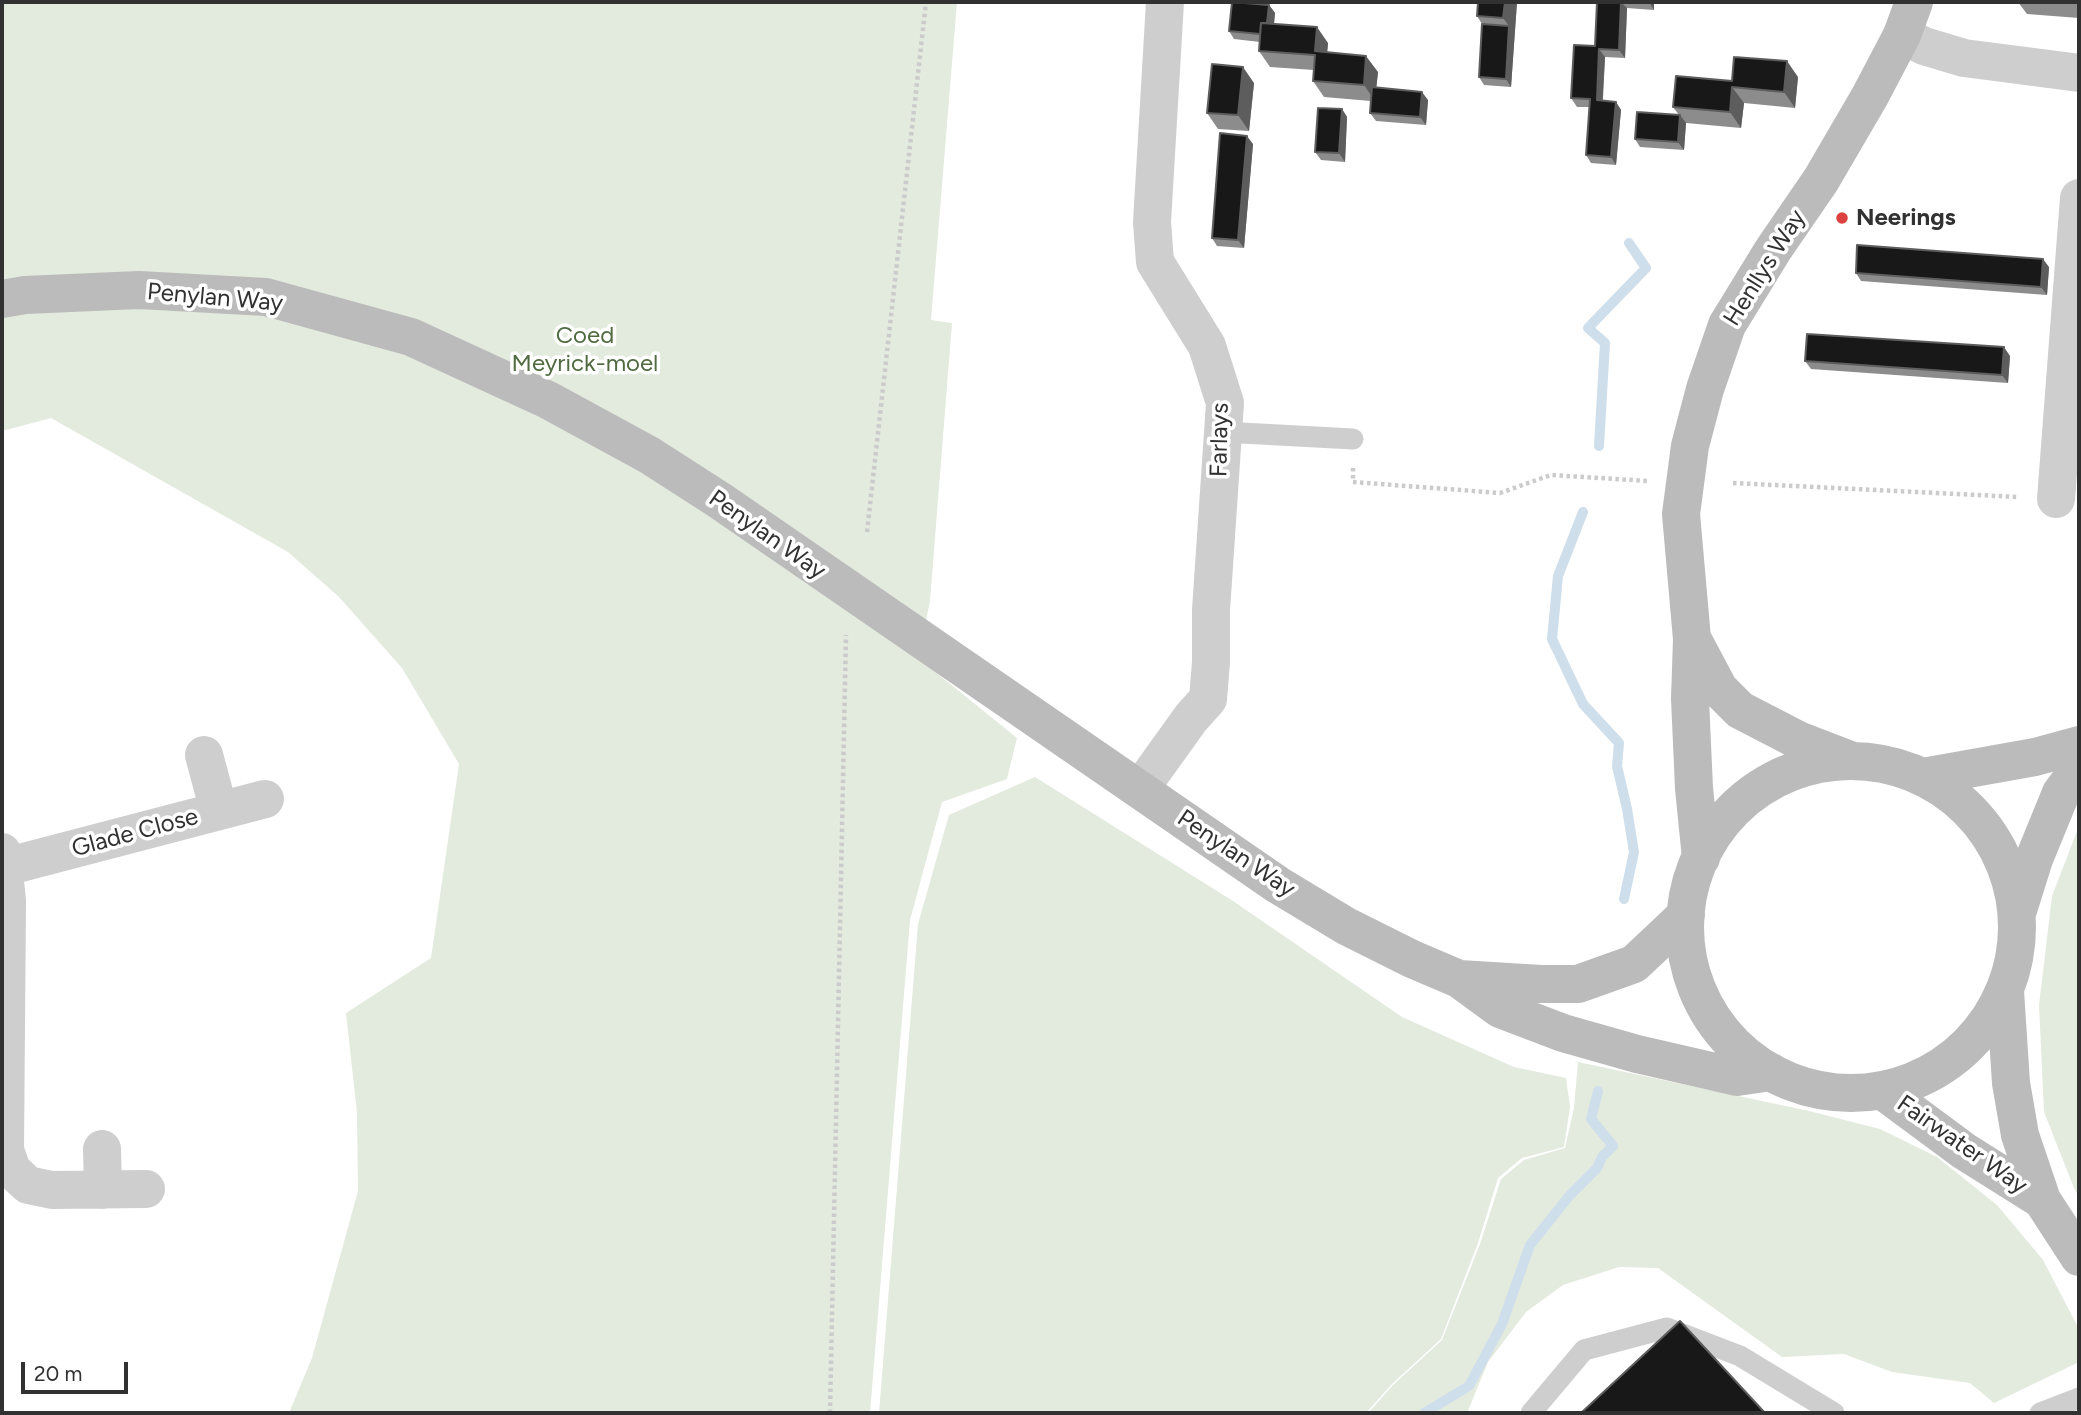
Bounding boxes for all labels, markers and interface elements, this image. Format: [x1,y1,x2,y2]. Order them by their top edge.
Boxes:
place label: Neerings [1856,204,1956,232]
street label: Henllys Way [1718,205,1812,331]
marker: Neerings [1834,210,1850,226]
street label: Penylan Way [146,278,284,318]
park label: Coed Meyrick-moel [512,322,658,378]
street label: Farlays [1205,403,1235,477]
street label: Penylan Way [703,484,831,586]
street label: Glade Close [69,802,201,864]
street label: Penylan Way [1171,804,1301,904]
street label: Fairwater Way [1891,1089,2033,1201]
scale bar [24,1348,131,1392]
text: 20 m [34,1361,82,1386]

